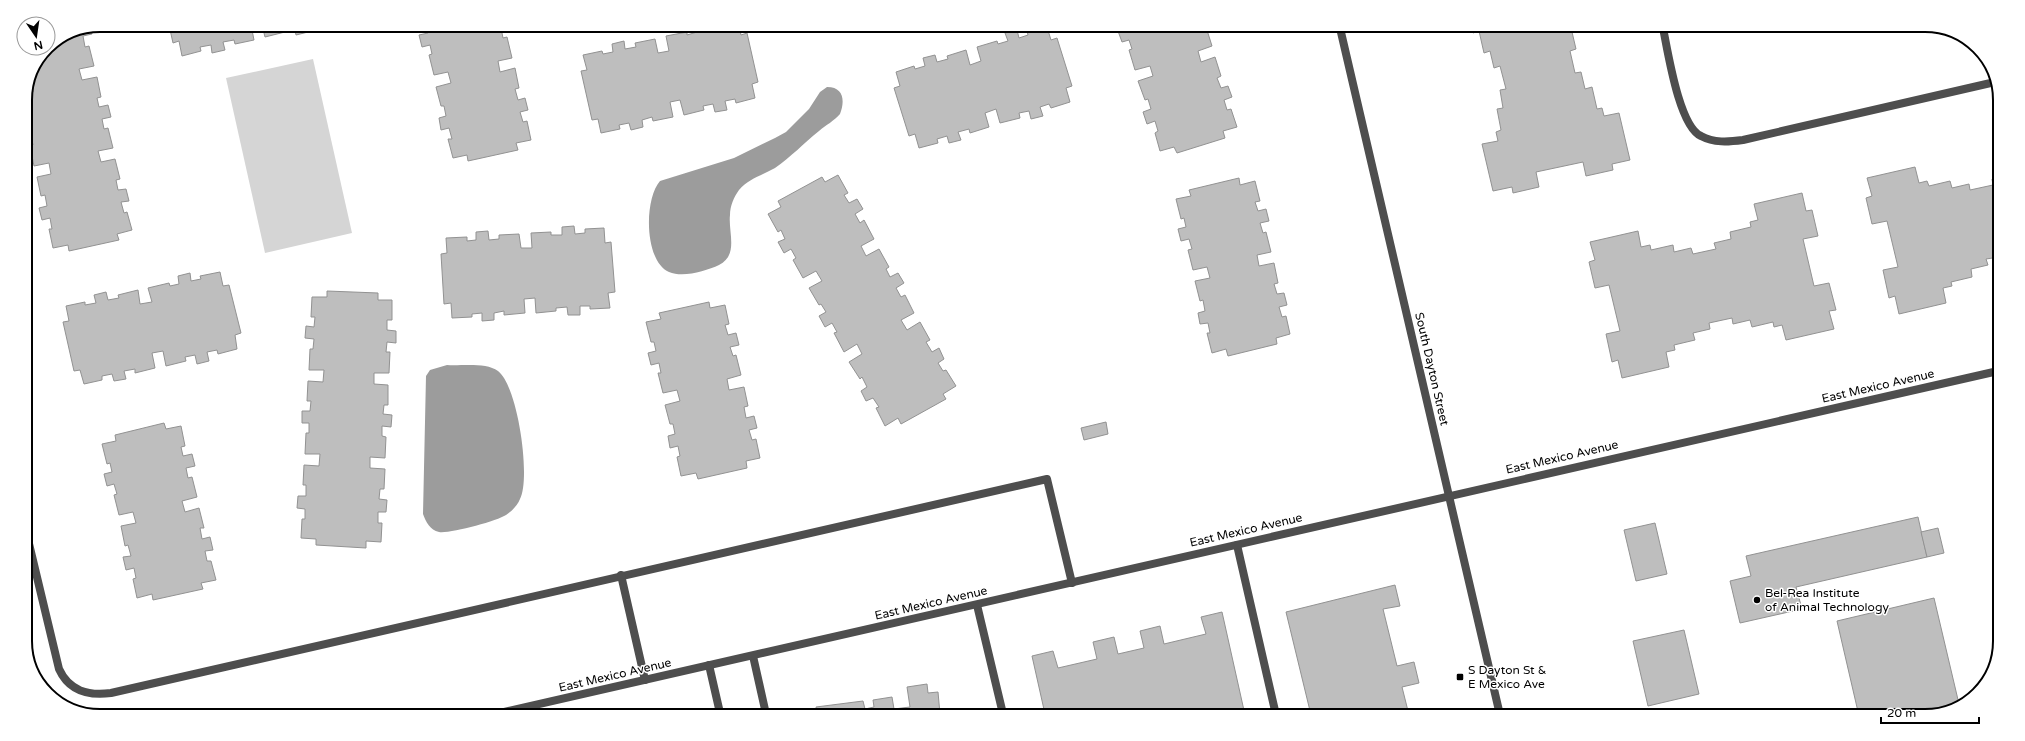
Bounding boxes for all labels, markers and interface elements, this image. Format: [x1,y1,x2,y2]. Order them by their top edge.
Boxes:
north arrow [16,16,56,56]
text: N [32,38,44,53]
street label: South Dayton Street [1412,311,1452,427]
street label: East Mexico Avenue [1820,366,1936,406]
street label: East Mexico Avenue [1504,437,1620,477]
street label: East Mexico Avenue [1188,510,1304,550]
street label: East Mexico Avenue [873,583,989,623]
place label: Bel-Rea Institute of Animal Technology [1765,586,1889,614]
marker: Bel-Rea Institute of Animal Technology [1752,595,1762,605]
street label: East Mexico Avenue [557,655,673,695]
place label: S Dayton St & E Mexico Ave [1468,663,1547,691]
marker: S Dayton St & E Mexico Ave [1455,672,1465,682]
scale bar [1881,699,1979,725]
text: 20 m [1887,706,1916,720]

